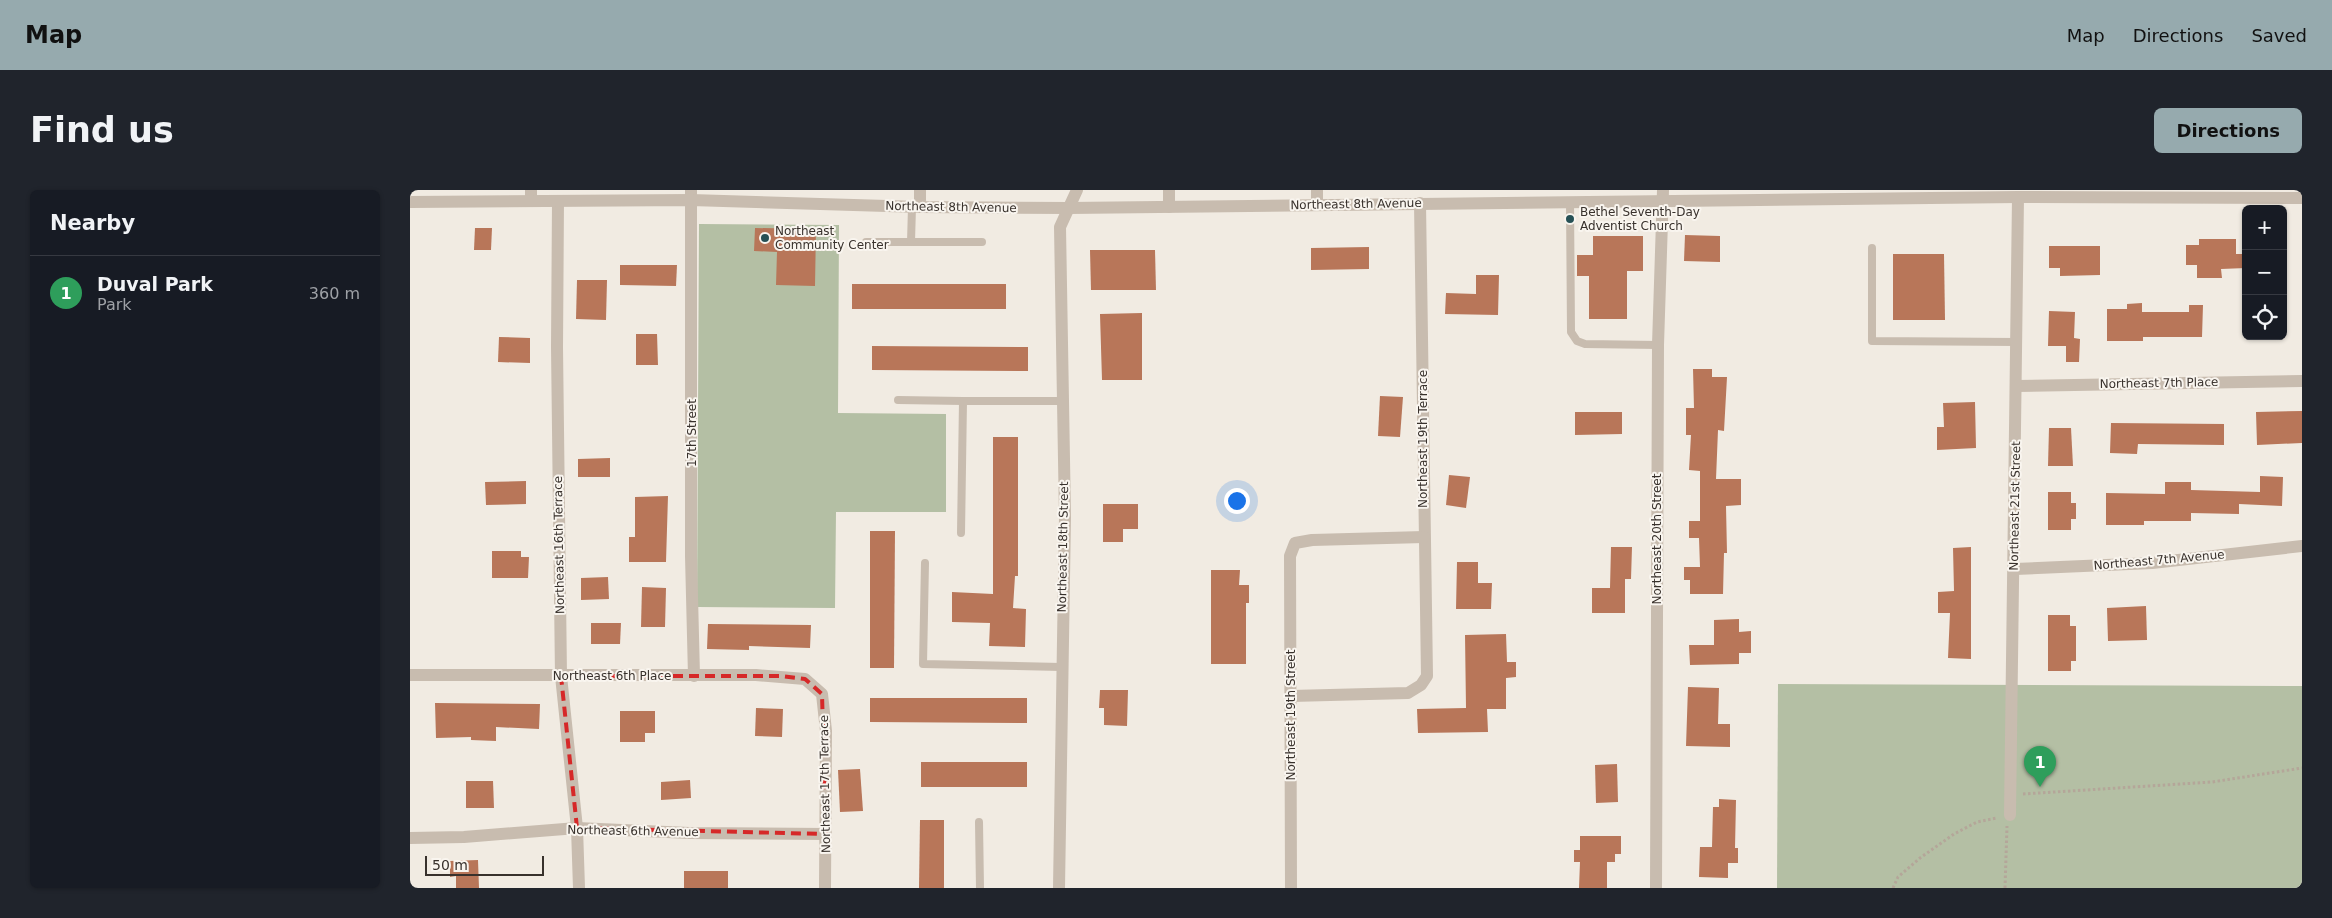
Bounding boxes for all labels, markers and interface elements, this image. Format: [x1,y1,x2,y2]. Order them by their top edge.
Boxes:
text: Map [25,21,82,49]
text: Map [2067,25,2105,46]
text: Directions [2133,25,2223,46]
text: Saved [2251,25,2307,46]
button: Directions [2154,108,2302,153]
text: Find us [30,110,174,150]
street label: Northeast 8th Avenue [1290,196,1422,212]
street label: Northeast 8th Avenue [885,199,1017,215]
place label: Bethel Seventh-Day Adventist Church [1580,205,1700,233]
map controls [2242,205,2287,340]
button: + [2242,205,2287,250]
text: Nearby [50,211,135,235]
marker: Bethel Seventh-Day Adventist Church [1564,213,1576,225]
place label: Northeast Community Center [775,224,889,252]
marker: Northeast Community Center [759,232,771,244]
button: − [2242,250,2287,295]
text: Duval Park [97,273,213,295]
text: 1 [60,284,72,303]
text: 360 m [309,284,360,303]
text: Park [97,295,132,314]
button: locate [2242,295,2287,340]
street label: Northeast 19th Terrace [1416,370,1430,508]
street label: Northeast 7th Place [2100,375,2218,391]
street label: 17th Street [685,399,699,467]
street label: Northeast 21st Street [2007,441,2023,571]
street label: Northeast 20th Street [1650,473,1664,604]
street label: Northeast 16th Terrace [551,476,567,614]
street label: Northeast 18th Street [1055,481,1071,613]
your location [1224,488,1250,514]
street label: Northeast 7th Avenue [2093,547,2225,573]
street label: Northeast 19th Street [1284,649,1298,780]
street label: Northeast 6th Place [553,669,671,683]
street label: Northeast 17th Terrace [817,715,833,853]
pin: 1 [2024,746,2056,787]
street label: Northeast 6th Avenue [567,823,699,839]
scale bar [425,853,544,876]
text: 50 m [432,857,468,873]

